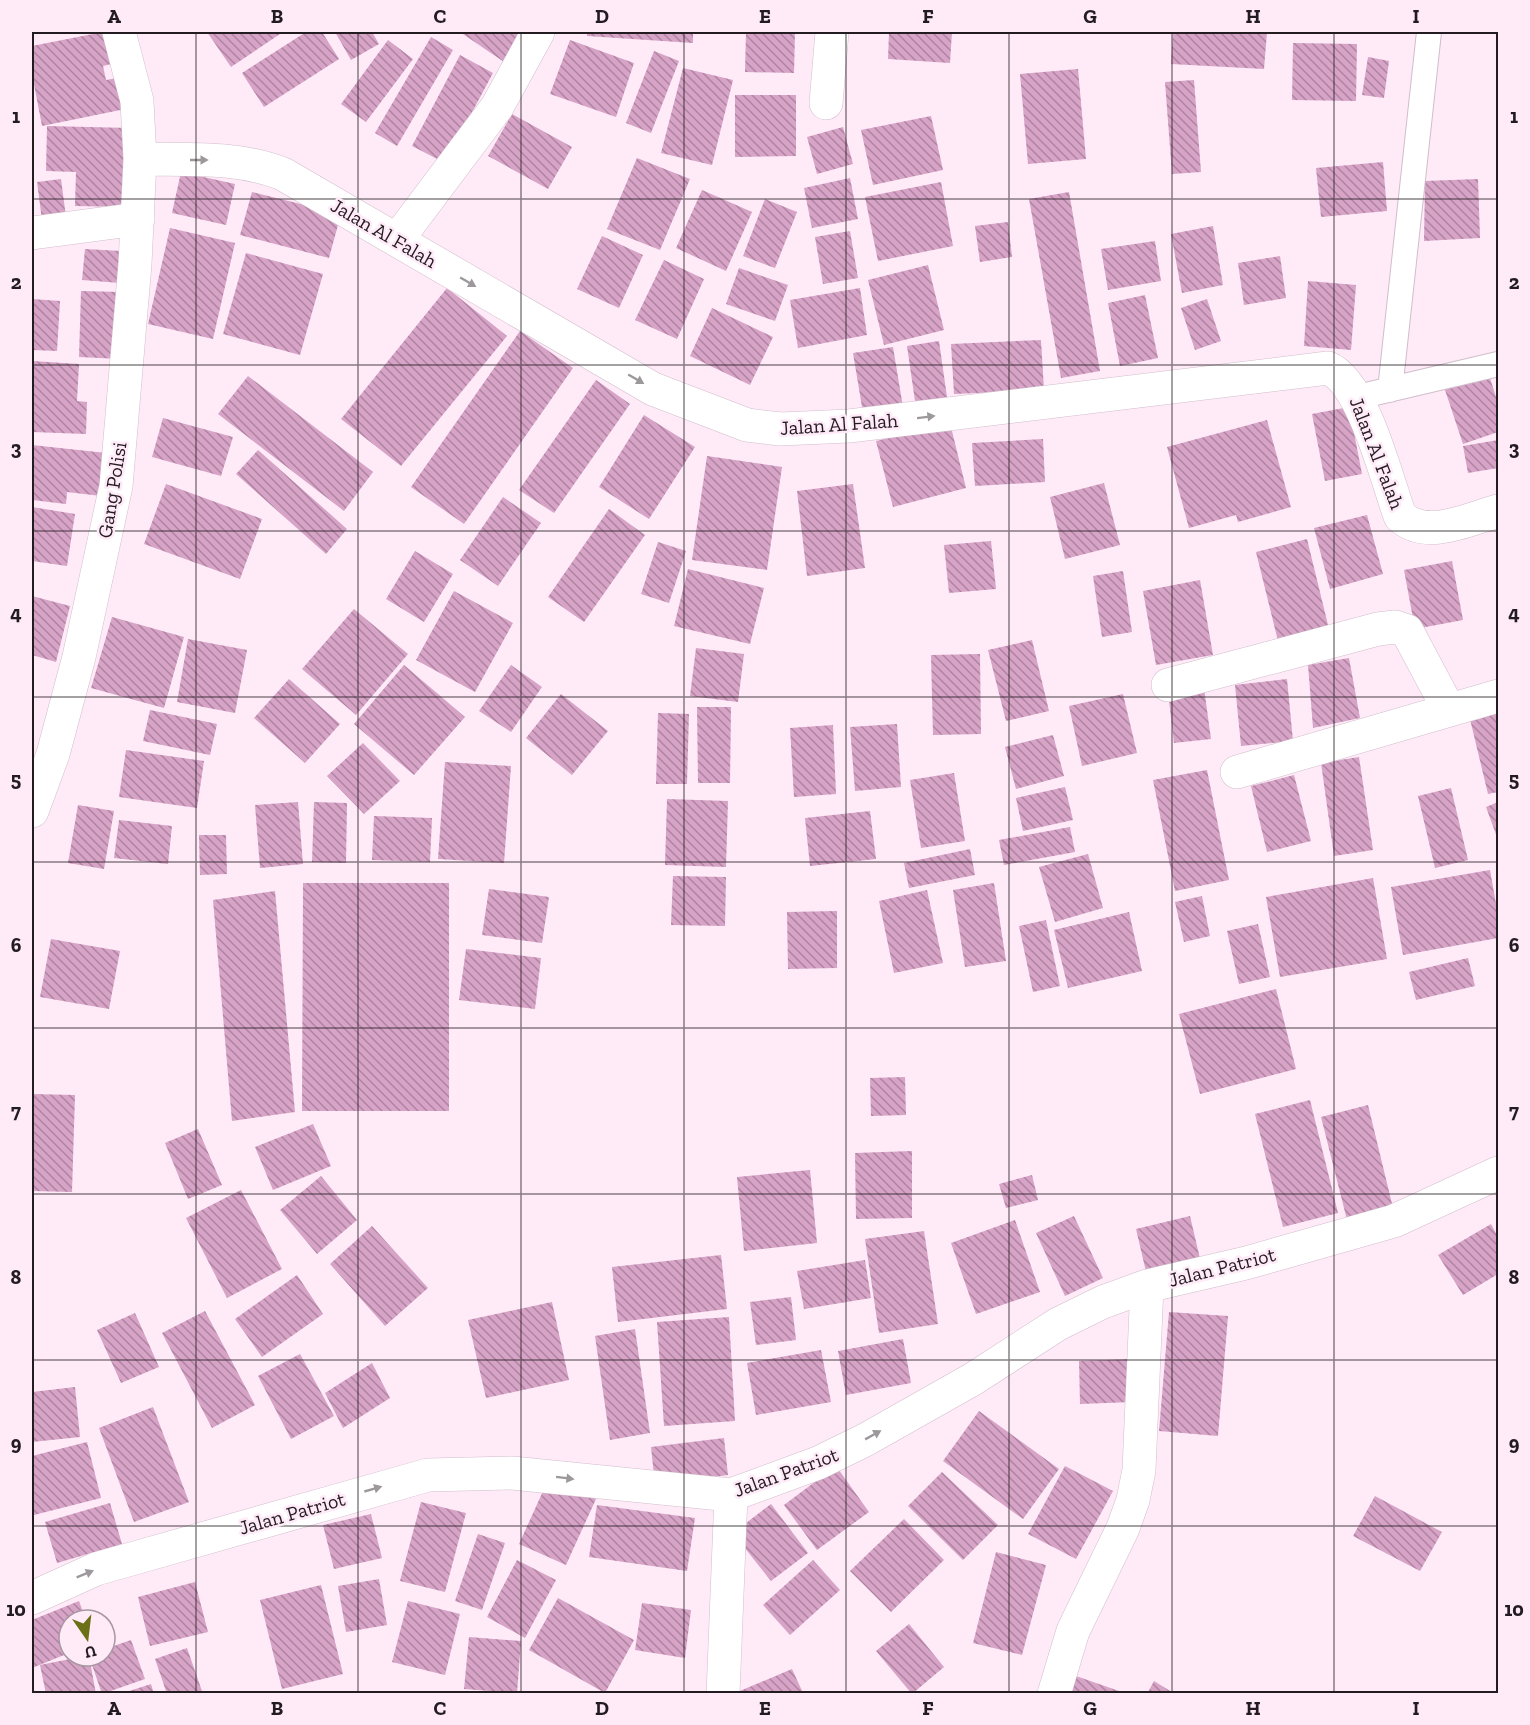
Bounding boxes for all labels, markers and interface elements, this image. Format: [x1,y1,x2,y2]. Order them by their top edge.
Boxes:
text: A [107,4,121,28]
text: B [271,4,283,28]
text: C [434,4,447,28]
text: D [595,4,609,28]
text: E [759,4,771,28]
text: F [922,4,934,28]
text: G [1083,4,1097,28]
text: H [1245,4,1261,28]
text: I [1412,4,1420,28]
text: 1 [12,104,20,128]
text: 1 [1510,104,1518,128]
one-way arrow [189,155,208,165]
street label: Jalan Al Falah [327,193,442,273]
text: 2 [11,270,22,294]
text: 2 [1509,270,1520,294]
one-way arrow [460,276,476,287]
one-way arrow [628,374,644,385]
street label: Jalan Al Falah [1345,394,1410,513]
street label: Jalan Al Falah [779,408,900,440]
one-way arrow [917,412,936,422]
text: 3 [11,436,22,460]
text: 3 [1509,436,1520,460]
street label: Gang Polisi [93,440,132,540]
text: 4 [10,601,22,625]
text: 4 [1508,601,1520,625]
text: 5 [11,767,21,791]
text: 5 [1509,767,1519,791]
text: 6 [11,933,22,957]
text: 6 [1509,933,1520,957]
text: 7 [11,1099,21,1123]
text: 7 [1509,1099,1519,1123]
street label: Jalan Patriot [1166,1242,1279,1292]
text: 8 [11,1265,22,1289]
text: 8 [1509,1265,1520,1289]
text: 9 [11,1431,22,1455]
one-way arrow [865,1431,882,1441]
text: 9 [1509,1431,1520,1455]
street label: Jalan Patriot [731,1442,842,1502]
one-way arrow [556,1474,575,1483]
one-way arrow [364,1484,382,1494]
street label: Jalan Patriot [236,1486,348,1540]
one-way arrow [76,1569,94,1578]
text: 10 [6,1597,26,1621]
text: 10 [1504,1597,1524,1621]
north arrow [57,1608,117,1668]
text: U [82,1641,98,1663]
text: A [107,1696,121,1720]
text: B [271,1696,283,1720]
text: C [434,1696,447,1720]
text: D [595,1696,609,1720]
text: E [759,1696,771,1720]
text: F [922,1696,934,1720]
text: G [1083,1696,1097,1720]
text: H [1245,1696,1261,1720]
text: I [1412,1696,1420,1720]

